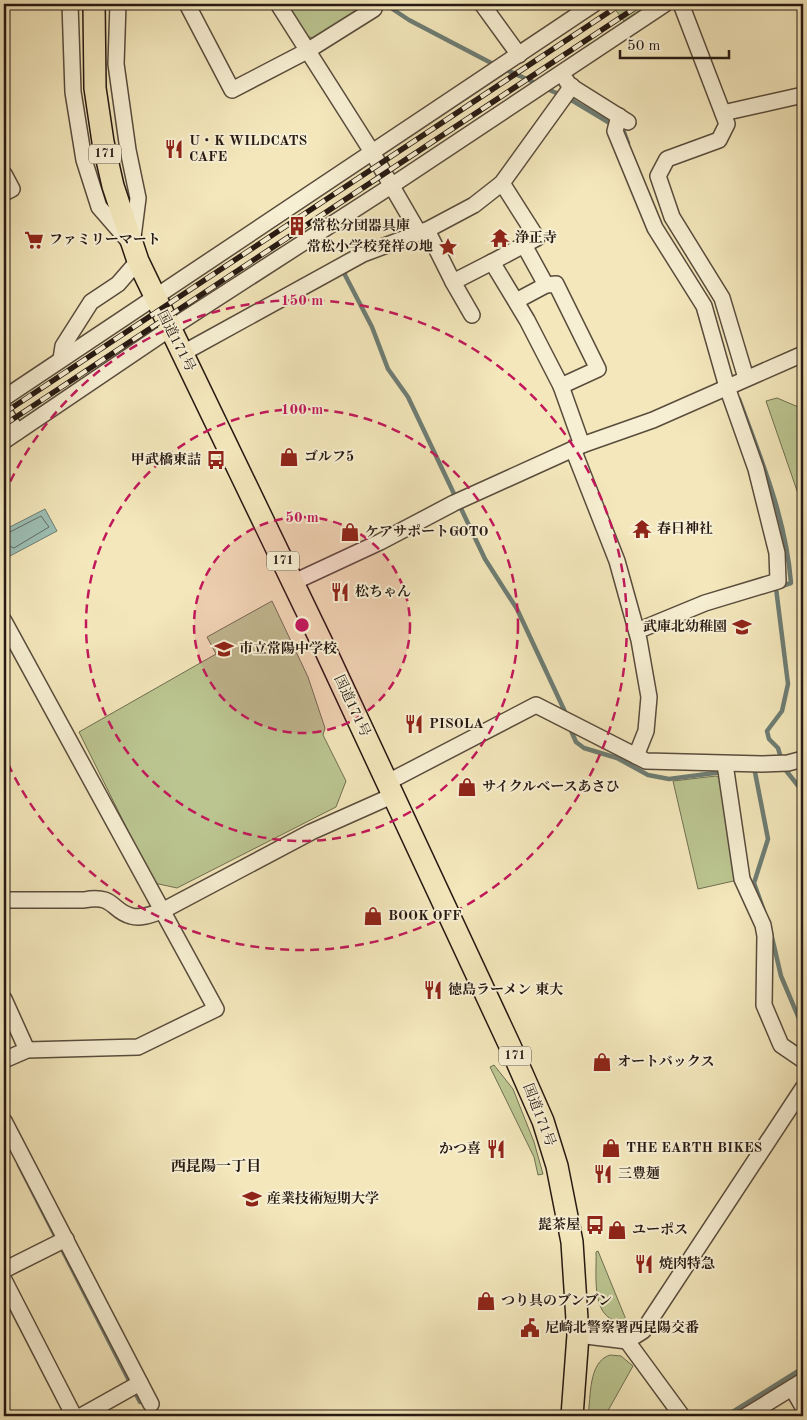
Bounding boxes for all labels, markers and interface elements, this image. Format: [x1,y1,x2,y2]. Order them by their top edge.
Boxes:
scale bar [620,28,728,60]
text: 50 m [627,39,661,54]
place label: U・K WILDCATS CAFE [189,134,307,164]
restaurant icon: U・K WILDCATS CAFE [163,138,185,160]
road number: 171 [89,144,121,164]
building icon: 常松分団器具庫 [286,215,308,237]
place label: 常松分団器具庫 [312,218,410,233]
temple icon: 浄正寺 [489,227,511,249]
supermarket icon: ファミリーマート [23,229,45,251]
place label: 浄正寺 [515,229,557,245]
place label: ファミリーマート [49,232,161,247]
place icon: 常松小学校発祥の地 [437,236,459,258]
place label: 常松小学校発祥の地 [307,239,433,254]
text: 150 m [281,294,323,309]
street label: 国道171号 [155,308,198,374]
text: 100 m [281,403,323,418]
shop icon: ゴルフ5 [278,446,300,468]
bus stop icon: 甲武橋東詰 [205,449,227,471]
place label: ゴルフ5 [304,449,354,464]
place label: 甲武橋東詰 [131,452,201,467]
text: 50 m [285,511,319,526]
temple icon: 春日神社 [631,518,653,540]
shop icon: ケアサポートGOTO [339,521,361,543]
place label: 春日神社 [657,521,713,536]
place label: ケアサポートGOTO [365,524,489,539]
road number: 171 [267,552,299,570]
restaurant icon: 松ちゃん [329,581,351,603]
place label: 松ちゃん [355,584,411,599]
centre of rings [293,616,311,634]
school or university icon: 武庫北幼稚園 [731,616,753,638]
place label: 武庫北幼稚園 [643,619,727,634]
school or university icon: 市立常陽中学校 [213,638,235,660]
place label: 市立常陽中学校 [239,641,337,656]
street label: 国道171号 [332,673,373,739]
restaurant icon: PISOLA [403,713,425,735]
place label: PISOLA [429,717,484,731]
shop icon: サイクルベースあさひ [456,776,478,798]
place label: サイクルベースあさひ [482,779,620,794]
shop icon: BOOK OFF [362,905,384,927]
place label: BOOK OFF [388,909,461,923]
restaurant icon: 徳島ラーメン 東大 [422,979,444,1001]
place label: 徳島ラーメン 東大 [448,982,563,997]
road number: 171 [499,1046,531,1066]
shop icon: オートバックス [591,1051,613,1073]
place label: オートバックス [617,1054,715,1069]
street label: 国道171号 [521,1081,558,1148]
shop icon: THE EARTH BIKES [600,1137,622,1159]
restaurant icon: かつ喜 [485,1138,507,1160]
place label: かつ喜 [439,1141,481,1156]
place label: THE EARTH BIKES [626,1141,762,1155]
district label: 西昆陽一丁目 [171,1158,261,1175]
restaurant icon: 三豊麺 [592,1163,614,1185]
place label: 三豊麺 [618,1165,660,1181]
school or university icon: 産業技術短期大学 [241,1188,263,1210]
place label: 産業技術短期大学 [267,1191,379,1206]
bus stop icon: 髭茶屋 [584,1214,606,1236]
place label: 髭茶屋 [538,1217,580,1232]
shop icon: ユーポス [606,1219,628,1241]
place label: ユーポス [632,1222,688,1237]
restaurant icon: 焼肉特急 [633,1253,655,1275]
place label: 焼肉特急 [659,1256,715,1271]
shop icon: つり具のブンブン [475,1290,497,1312]
place label: つり具のブンブン [501,1293,612,1308]
public building icon: 尼崎北警察署西昆陽交番 [519,1317,541,1339]
place label: 尼崎北警察署西昆陽交番 [545,1319,699,1335]

